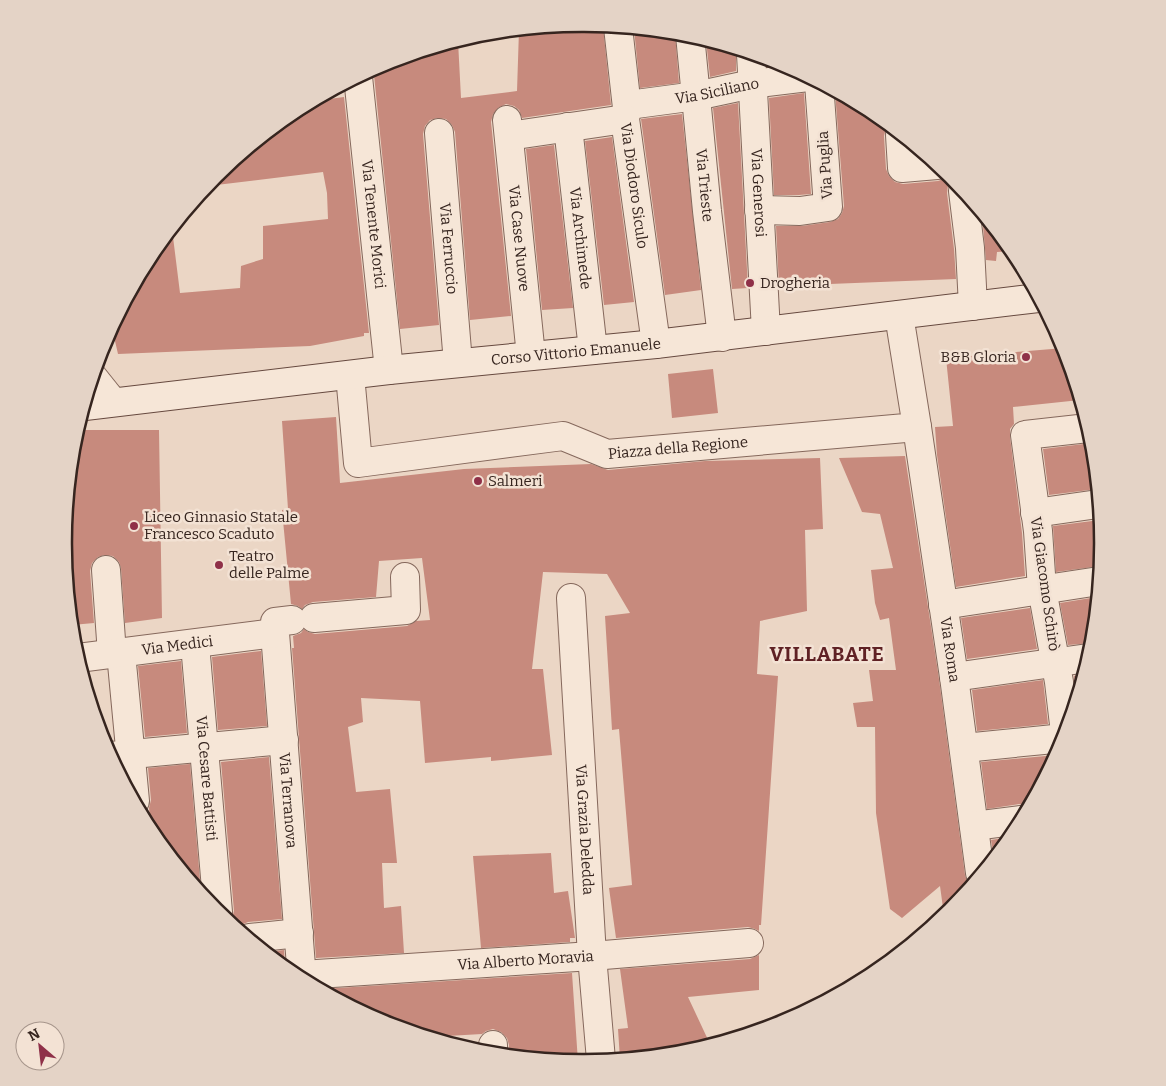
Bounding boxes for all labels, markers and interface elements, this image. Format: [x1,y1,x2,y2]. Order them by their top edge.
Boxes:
street label: Via Siciliano [674,74,760,108]
street label: Via Diodoro Siculo [617,121,652,250]
street label: Via Puglia [814,130,836,200]
street label: Via Trieste [692,148,717,223]
street label: Via Generosi [747,148,770,238]
street label: Via Tenente Morici [358,159,389,290]
street label: Via Case Nuove [505,184,533,292]
street label: Via Archimede [566,186,595,290]
street label: Via Ferruccio [436,202,461,295]
place label: Drogheria [760,274,830,292]
marker: Drogheria [744,277,756,289]
street label: Corso Vittorio Emanuele [490,334,662,369]
place label: B&B Gloria [941,348,1016,366]
marker: B&B Gloria [1020,351,1032,363]
street label: Piazza della Regione [607,433,749,463]
place label: Salmeri [488,472,543,490]
marker: Salmeri [472,475,484,487]
place label: Liceo Ginnasio Statale Francesco Scaduto [144,508,298,543]
street label: Via Giacomo Schirò [1027,516,1063,652]
marker: Liceo Ginnasio Statale Francesco Scaduto [128,520,140,532]
place label: Teatro delle Palme [229,547,310,582]
marker: Teatro delle Palme [213,559,225,571]
street label: Via Roma [936,616,964,683]
street label: Via Medici [140,632,215,659]
district label: VILLABATE [769,642,885,666]
street label: Via Cesare Battisti [192,715,221,842]
street label: Via Terranova [275,752,301,849]
street label: Via Grazia Deledda [572,764,597,895]
street label: Via Alberto Moravia [457,947,594,974]
north arrow [15,1021,65,1071]
text: N [25,1025,43,1045]

